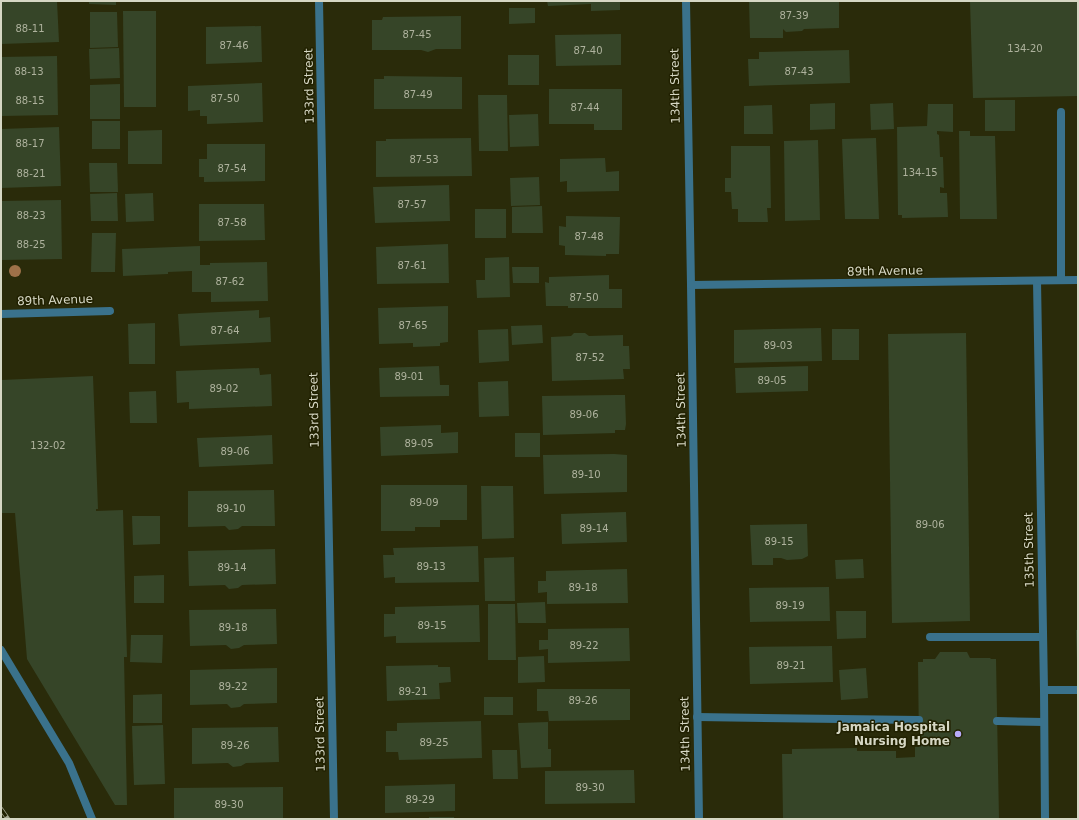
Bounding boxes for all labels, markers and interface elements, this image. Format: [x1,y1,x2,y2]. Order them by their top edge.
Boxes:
house number: 87-39 [779,10,809,21]
house number: 88-11 [15,23,45,34]
house number: 87-45 [402,29,432,40]
house number: 87-46 [219,40,249,51]
house number: 134-20 [1007,43,1043,54]
house number: 87-40 [573,45,603,56]
street label: 133rd Street [301,48,317,124]
street label: 134th Street [667,48,683,124]
house number: 88-13 [14,66,44,77]
house number: 87-43 [784,66,814,77]
house number: 87-49 [403,89,433,100]
house number: 87-50 [210,93,240,104]
house number: 88-15 [15,95,45,106]
house number: 87-44 [570,102,600,113]
house number: 88-17 [15,138,45,149]
house number: 87-53 [409,154,439,165]
house number: 87-54 [217,163,247,174]
house number: 134-15 [902,167,938,178]
house number: 88-21 [16,168,46,179]
house number: 87-57 [397,199,427,210]
house number: 88-23 [16,210,46,221]
house number: 87-58 [217,217,247,228]
house number: 87-48 [574,231,604,242]
house number: 88-25 [16,239,46,250]
house number: 87-61 [397,260,427,271]
street label: 89th Avenue [847,263,923,279]
house number: 87-62 [215,276,245,287]
street label: 89th Avenue [17,292,93,308]
house number: 87-50 [569,292,599,303]
house number: 87-65 [398,320,428,331]
house number: 87-64 [210,325,240,336]
house number: 89-03 [763,340,793,351]
house number: 87-52 [575,352,605,363]
house number: 89-01 [394,371,424,382]
street label: 133rd Street [306,372,322,448]
street label: 134th Street [673,372,689,448]
house number: 89-05 [757,375,787,386]
house number: 89-02 [209,383,239,394]
house number: 89-06 [569,409,599,420]
house number: 89-05 [404,438,434,449]
house number: 132-02 [30,440,66,451]
house number: 89-06 [220,446,250,457]
house number: 89-10 [571,469,601,480]
house number: 89-09 [409,497,439,508]
house number: 89-10 [216,503,246,514]
street label: 135th Street [1021,512,1037,588]
house number: 89-06 [915,519,945,530]
house number: 89-14 [579,523,609,534]
house number: 89-15 [764,536,794,547]
house number: 89-13 [416,561,446,572]
house number: 89-14 [217,562,247,573]
house number: 89-18 [568,582,598,593]
house number: 89-19 [775,600,805,611]
house number: 89-15 [417,620,447,631]
house number: 89-18 [218,622,248,633]
house number: 89-22 [569,640,599,651]
house number: 89-21 [776,660,806,671]
house number: 89-22 [218,681,248,692]
house number: 89-21 [398,686,428,697]
house number: 89-26 [568,695,598,706]
street label: 133rd Street [312,696,328,772]
street label: 134th Street [677,696,693,772]
place label: Jamaica Hospital Nursing Home [836,720,950,748]
marker: Jamaica Hospital Nursing Home [953,729,963,739]
house number: 89-25 [419,737,449,748]
house number: 89-26 [220,740,250,751]
house number: 89-30 [575,782,605,793]
house number: 89-29 [405,794,435,805]
house number: 89-30 [214,799,244,810]

